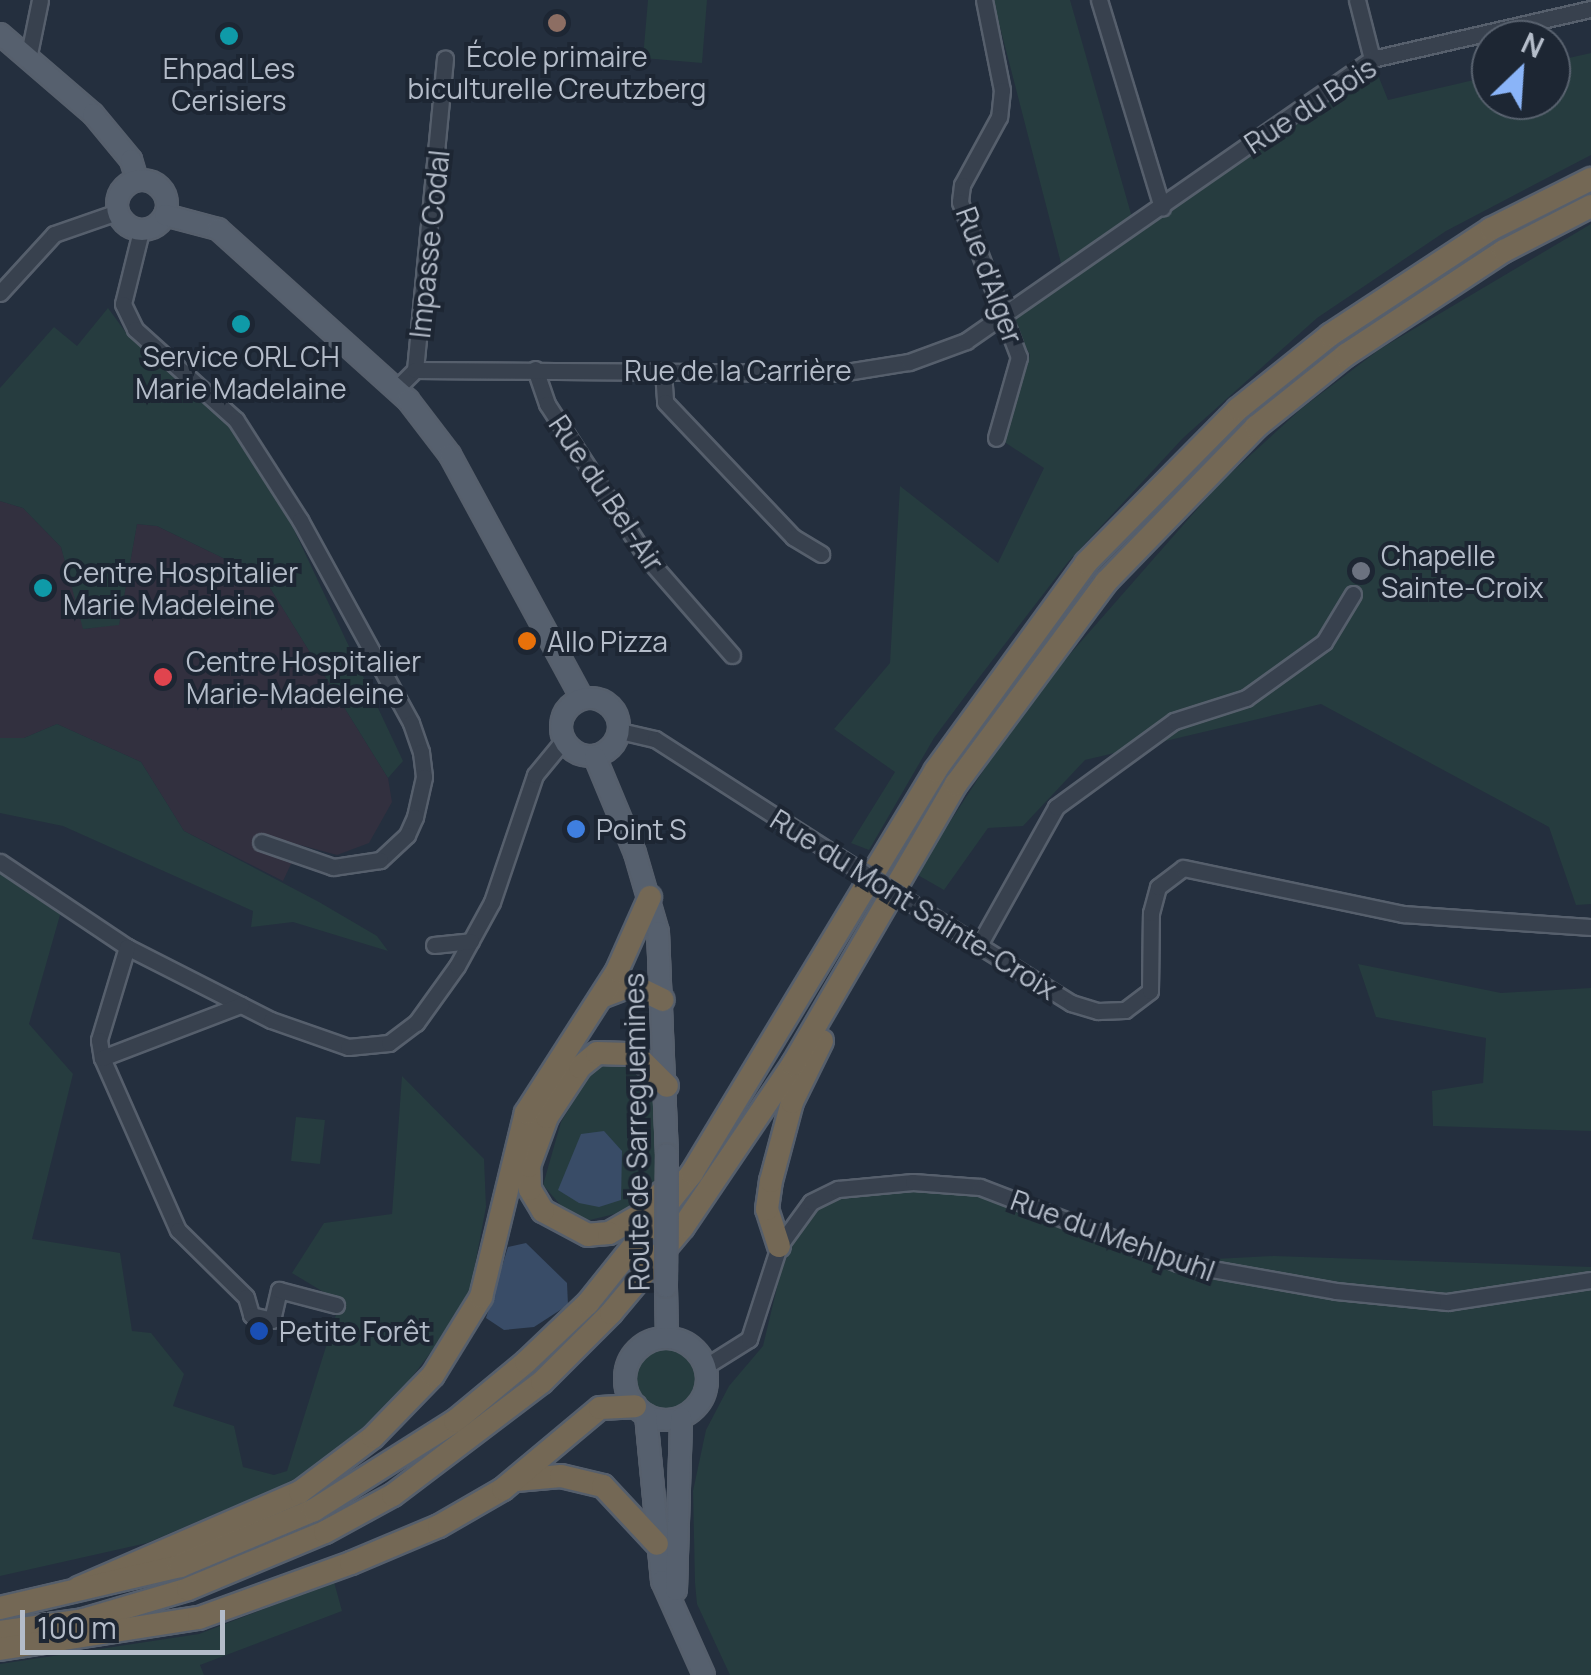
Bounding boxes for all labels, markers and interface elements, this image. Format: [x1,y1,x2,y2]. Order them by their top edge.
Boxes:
marker: École primaire biculturelle Creutzberg [546,12,568,34]
north arrow [1471,20,1571,120]
text: N [1516,23,1550,66]
marker: Ehpad Les Cerisiers [218,25,240,47]
place label: École primaire biculturelle Creutzberg [408,39,706,105]
street label: Rue du Bois [1238,50,1382,160]
place label: Ehpad Les Cerisiers [163,51,295,117]
street label: Impasse Codal [402,148,456,340]
street label: Rue d'Alger [950,202,1030,348]
marker: Service ORL CH Marie Madelaine [230,313,252,335]
place label: Service ORL CH Marie Madelaine [135,339,347,405]
street label: Rue de la Carrière [624,353,852,387]
street label: Rue du Bel-Air [543,409,671,577]
place label: Chapelle Sainte-Croix [1381,538,1543,604]
place label: Centre Hospitalier Marie Madeleine [63,555,298,621]
marker: Chapelle Sainte-Croix [1350,560,1372,582]
marker: Centre Hospitalier Marie Madeleine [32,577,54,599]
place label: Allo Pizza [547,624,668,658]
marker: Allo Pizza [516,630,538,652]
place label: Centre Hospitalier Marie-Madeleine [186,644,421,710]
marker: Centre Hospitalier Marie-Madeleine [150,664,176,690]
street label: Rue du Mont Sainte-Croix [765,802,1063,1006]
place label: Point S [596,812,687,846]
marker: Point S [565,818,587,840]
street label: Route de Sarreguemines [616,973,656,1291]
street label: Rue du Mehlpuhl [1006,1183,1220,1287]
place label: Petite Forêt [279,1314,430,1348]
marker: Petite Forêt [248,1320,270,1342]
scale bar [25,1590,230,1652]
text: 100 m [37,1607,117,1648]

